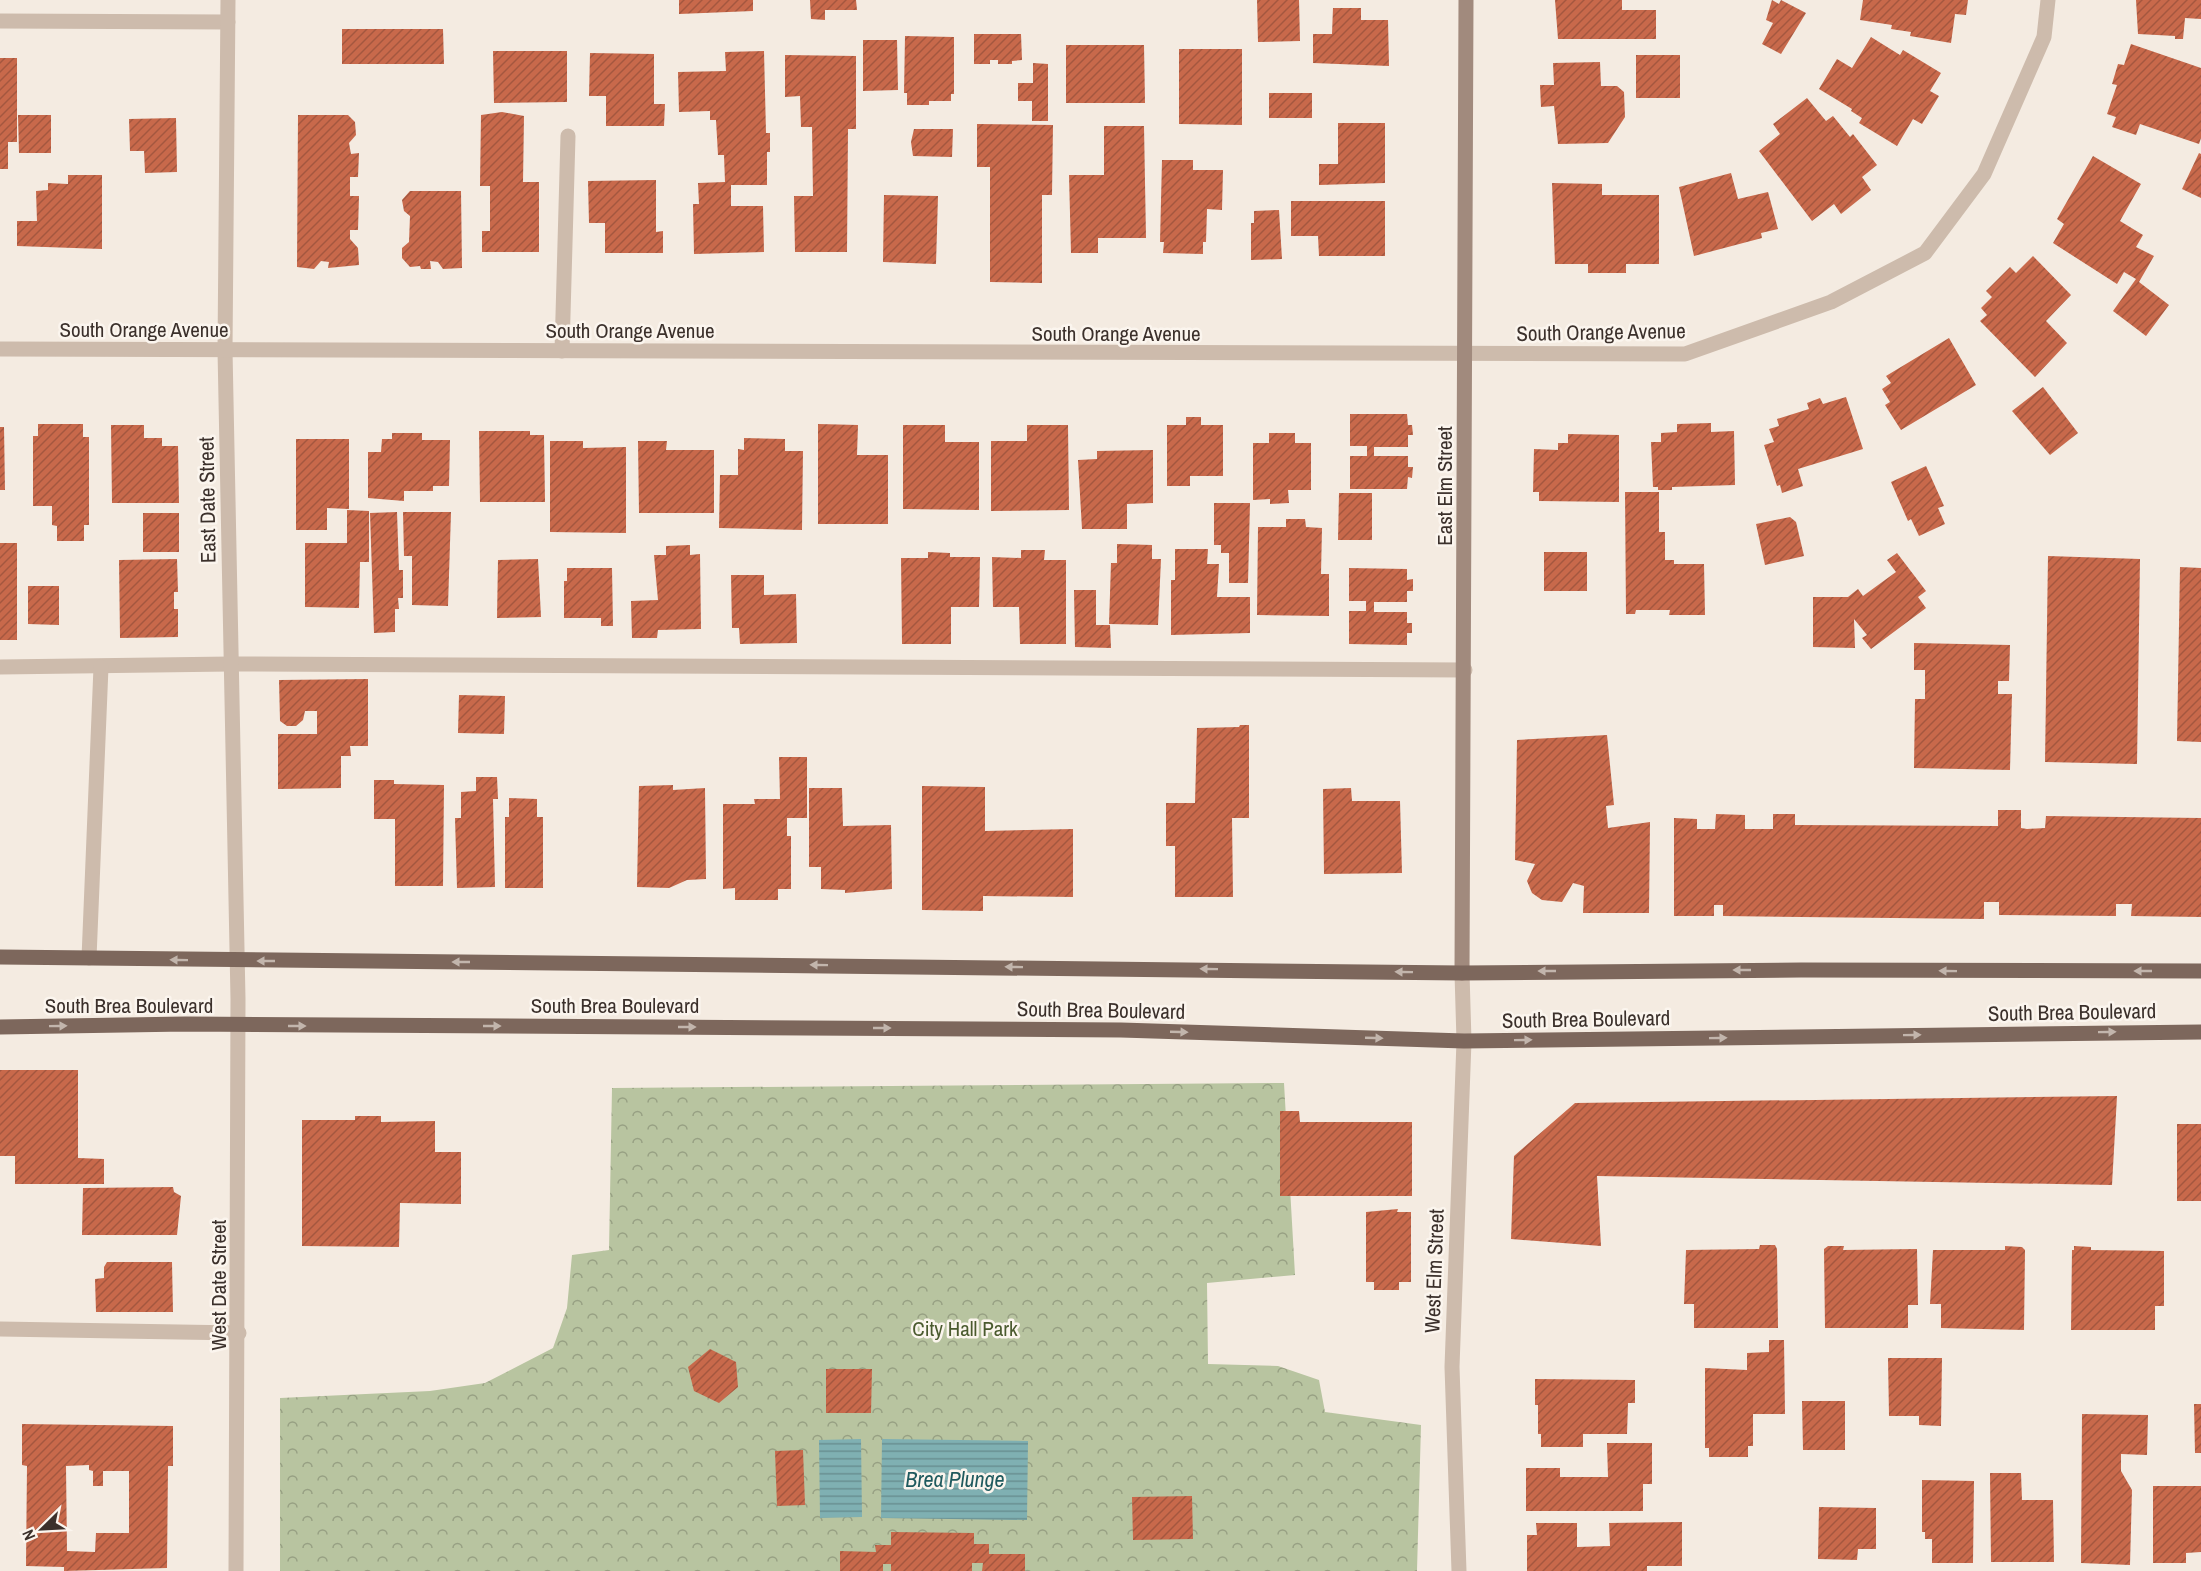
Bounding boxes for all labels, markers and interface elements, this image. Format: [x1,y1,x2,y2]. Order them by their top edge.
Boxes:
street label: South Orange Avenue [59,315,229,344]
street label: South Orange Avenue [545,316,715,345]
street label: South Orange Avenue [1516,316,1686,348]
street label: South Orange Avenue [1031,319,1201,348]
street label: East Elm Street [1430,426,1459,546]
street label: East Date Street [191,436,223,563]
one-way arrow [169,955,188,965]
one-way arrow [256,956,275,966]
one-way arrow [451,957,470,967]
one-way arrow [809,960,828,970]
one-way arrow [1004,962,1023,972]
one-way arrow [1199,965,1218,974]
one-way arrow [1733,965,1752,975]
one-way arrow [1538,966,1557,976]
one-way arrow [1938,966,1957,976]
one-way arrow [2133,966,2152,976]
one-way arrow [1394,967,1413,976]
street label: South Brea Boulevard [45,991,213,1020]
street label: South Brea Boulevard [531,991,699,1020]
street label: South Brea Boulevard [1017,994,1185,1026]
street label: South Brea Boulevard [1988,996,2156,1028]
street label: South Brea Boulevard [1502,1003,1670,1035]
one-way arrow [49,1021,68,1031]
one-way arrow [287,1021,306,1031]
one-way arrow [482,1021,501,1031]
one-way arrow [677,1022,696,1032]
one-way arrow [872,1023,891,1033]
one-way arrow [1170,1027,1189,1037]
one-way arrow [2098,1028,2117,1037]
one-way arrow [1903,1030,1922,1040]
one-way arrow [1365,1033,1384,1042]
one-way arrow [1708,1033,1727,1043]
one-way arrow [1513,1036,1532,1045]
street label: West Elm Street [1417,1208,1451,1334]
street label: West Date Street [204,1219,233,1350]
park label: City Hall Park [912,1314,1018,1343]
water label: Brea Plunge [905,1464,1005,1494]
north arrow [12,1499,72,1559]
text: N [16,1526,40,1544]

